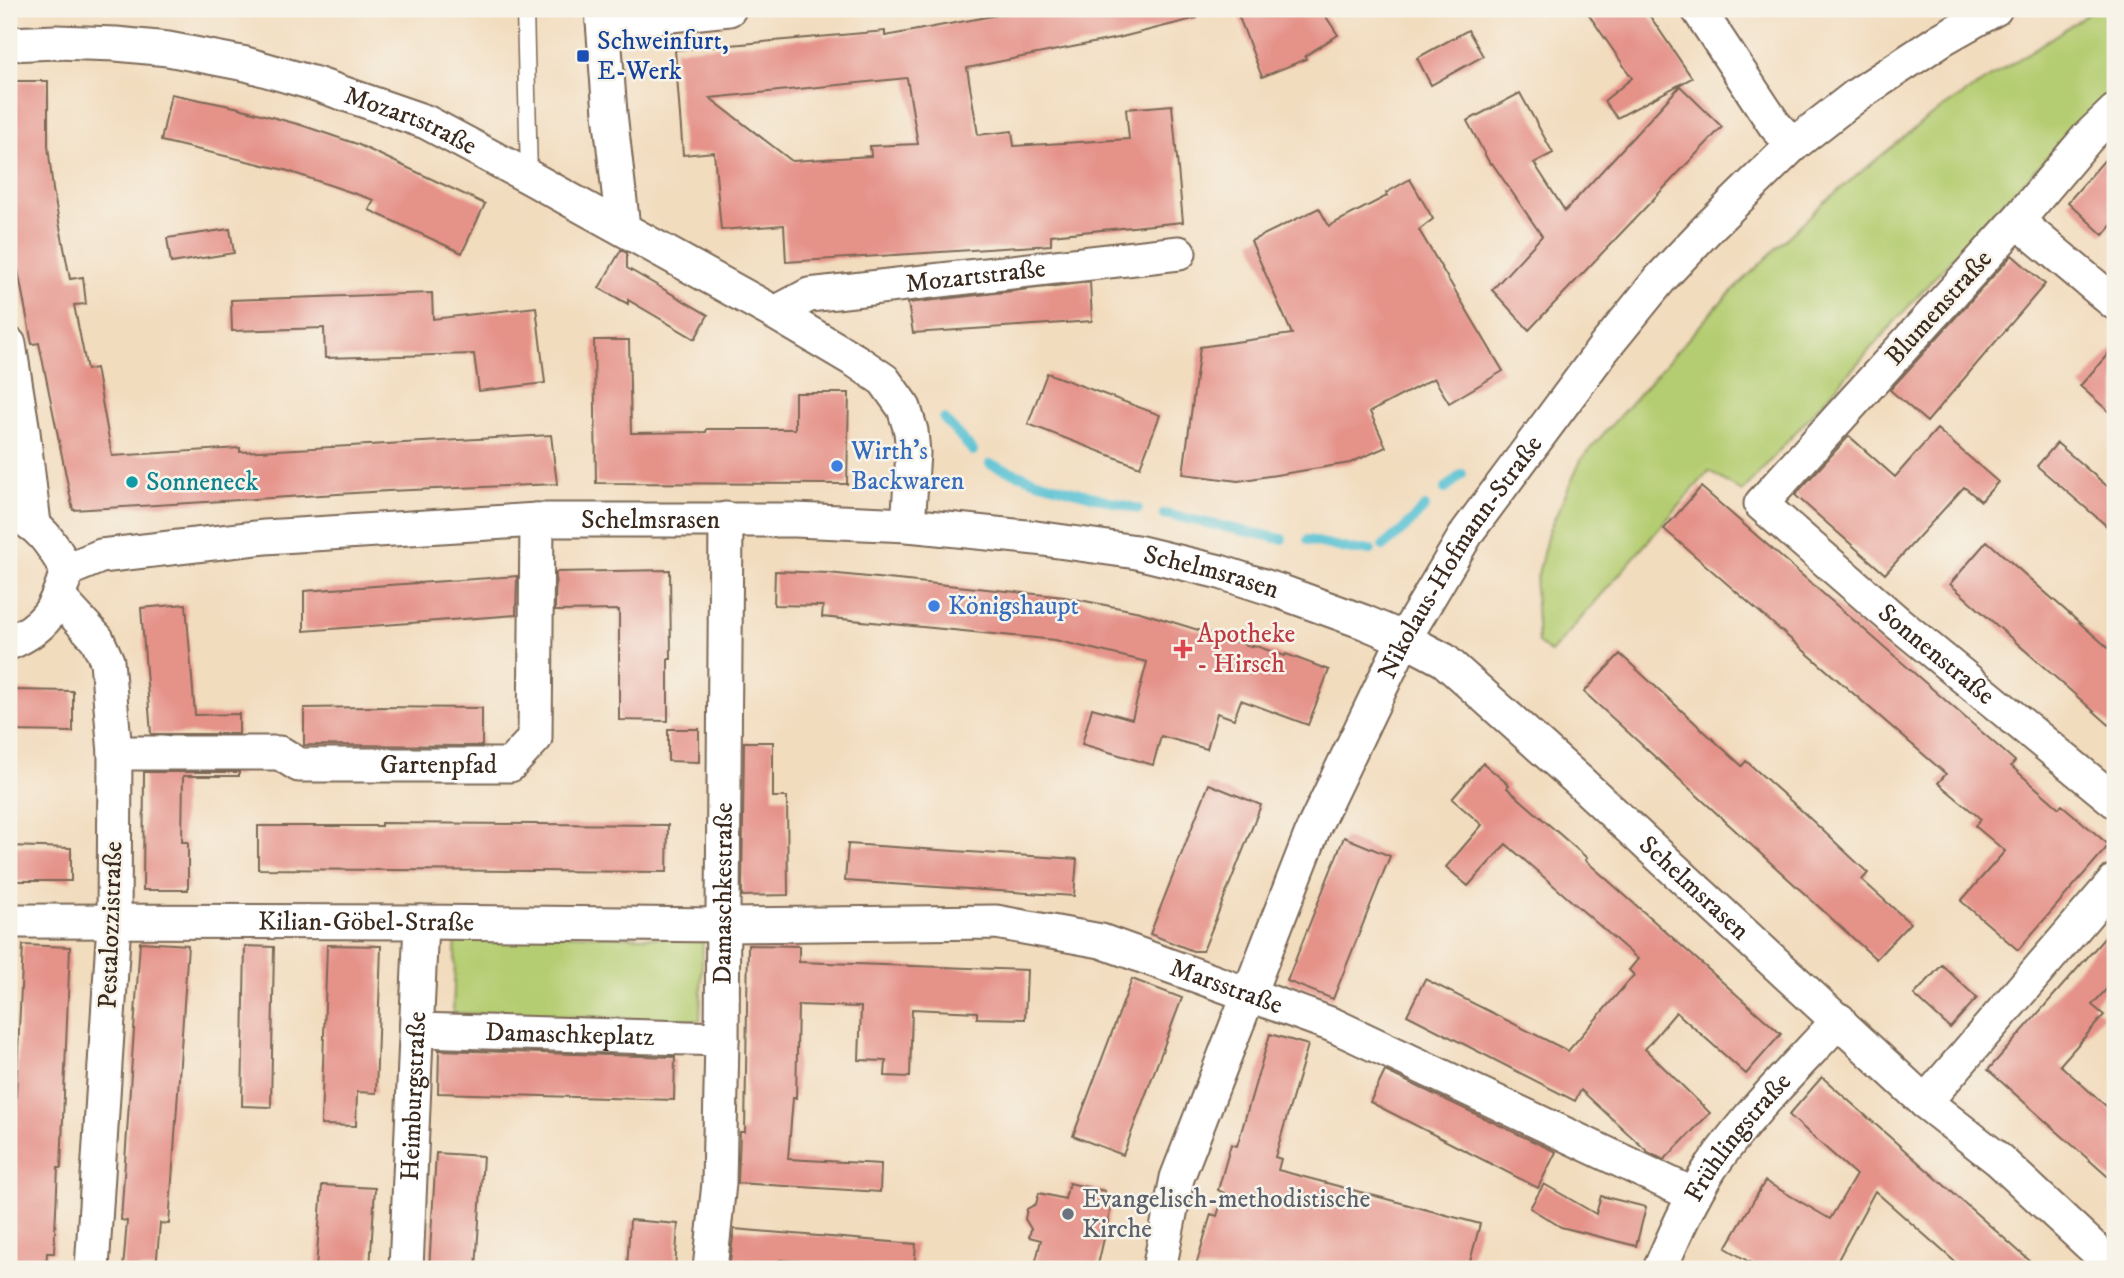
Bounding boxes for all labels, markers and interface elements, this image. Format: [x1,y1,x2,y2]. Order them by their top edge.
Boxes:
place label: Schweinfurt, E-Werk [597,25,729,88]
marker: Schweinfurt, E-Werk [575,48,591,64]
street label: Mozartstraße [340,79,483,163]
street label: Blumenstraße [1878,243,2000,373]
street label: Mozartstraße [904,252,1047,300]
street label: Nikolaus-Hofmann-Straße [1371,429,1550,684]
place label: Wirth's Backwaren [850,435,965,498]
marker: Wirth's Backwaren [829,458,845,474]
place label: Sonneneck [146,466,259,499]
marker: Sonneneck [124,474,140,490]
street label: Schelmsrasen [581,504,721,537]
street label: Schelmsrasen [1140,538,1284,606]
place label: Königshaupt [948,590,1079,623]
street label: Sonnenstraße [1871,596,2002,712]
marker: Königshaupt [926,598,942,614]
place label: Apotheke - Hirsch [1197,618,1295,681]
marker: Apotheke - Hirsch [1175,641,1191,657]
street label: Gartenpfad [380,749,497,782]
street label: Damaschkestraße [706,802,740,985]
street label: Schelmsrasen [1632,828,1757,947]
street label: Pestalozzistraße [92,841,130,1009]
street label: Kilian-Göbel-Straße [258,905,474,939]
street label: Marsstraße [1165,951,1287,1022]
street label: Heimburgstraße [393,1011,434,1182]
street label: Damaschkeplatz [485,1015,655,1053]
street label: Frühlingstraße [1677,1065,1798,1208]
place label: Evangelisch-methodistische Kirche [1082,1183,1370,1246]
marker: Evangelisch-methodistische Kirche [1060,1206,1076,1222]

